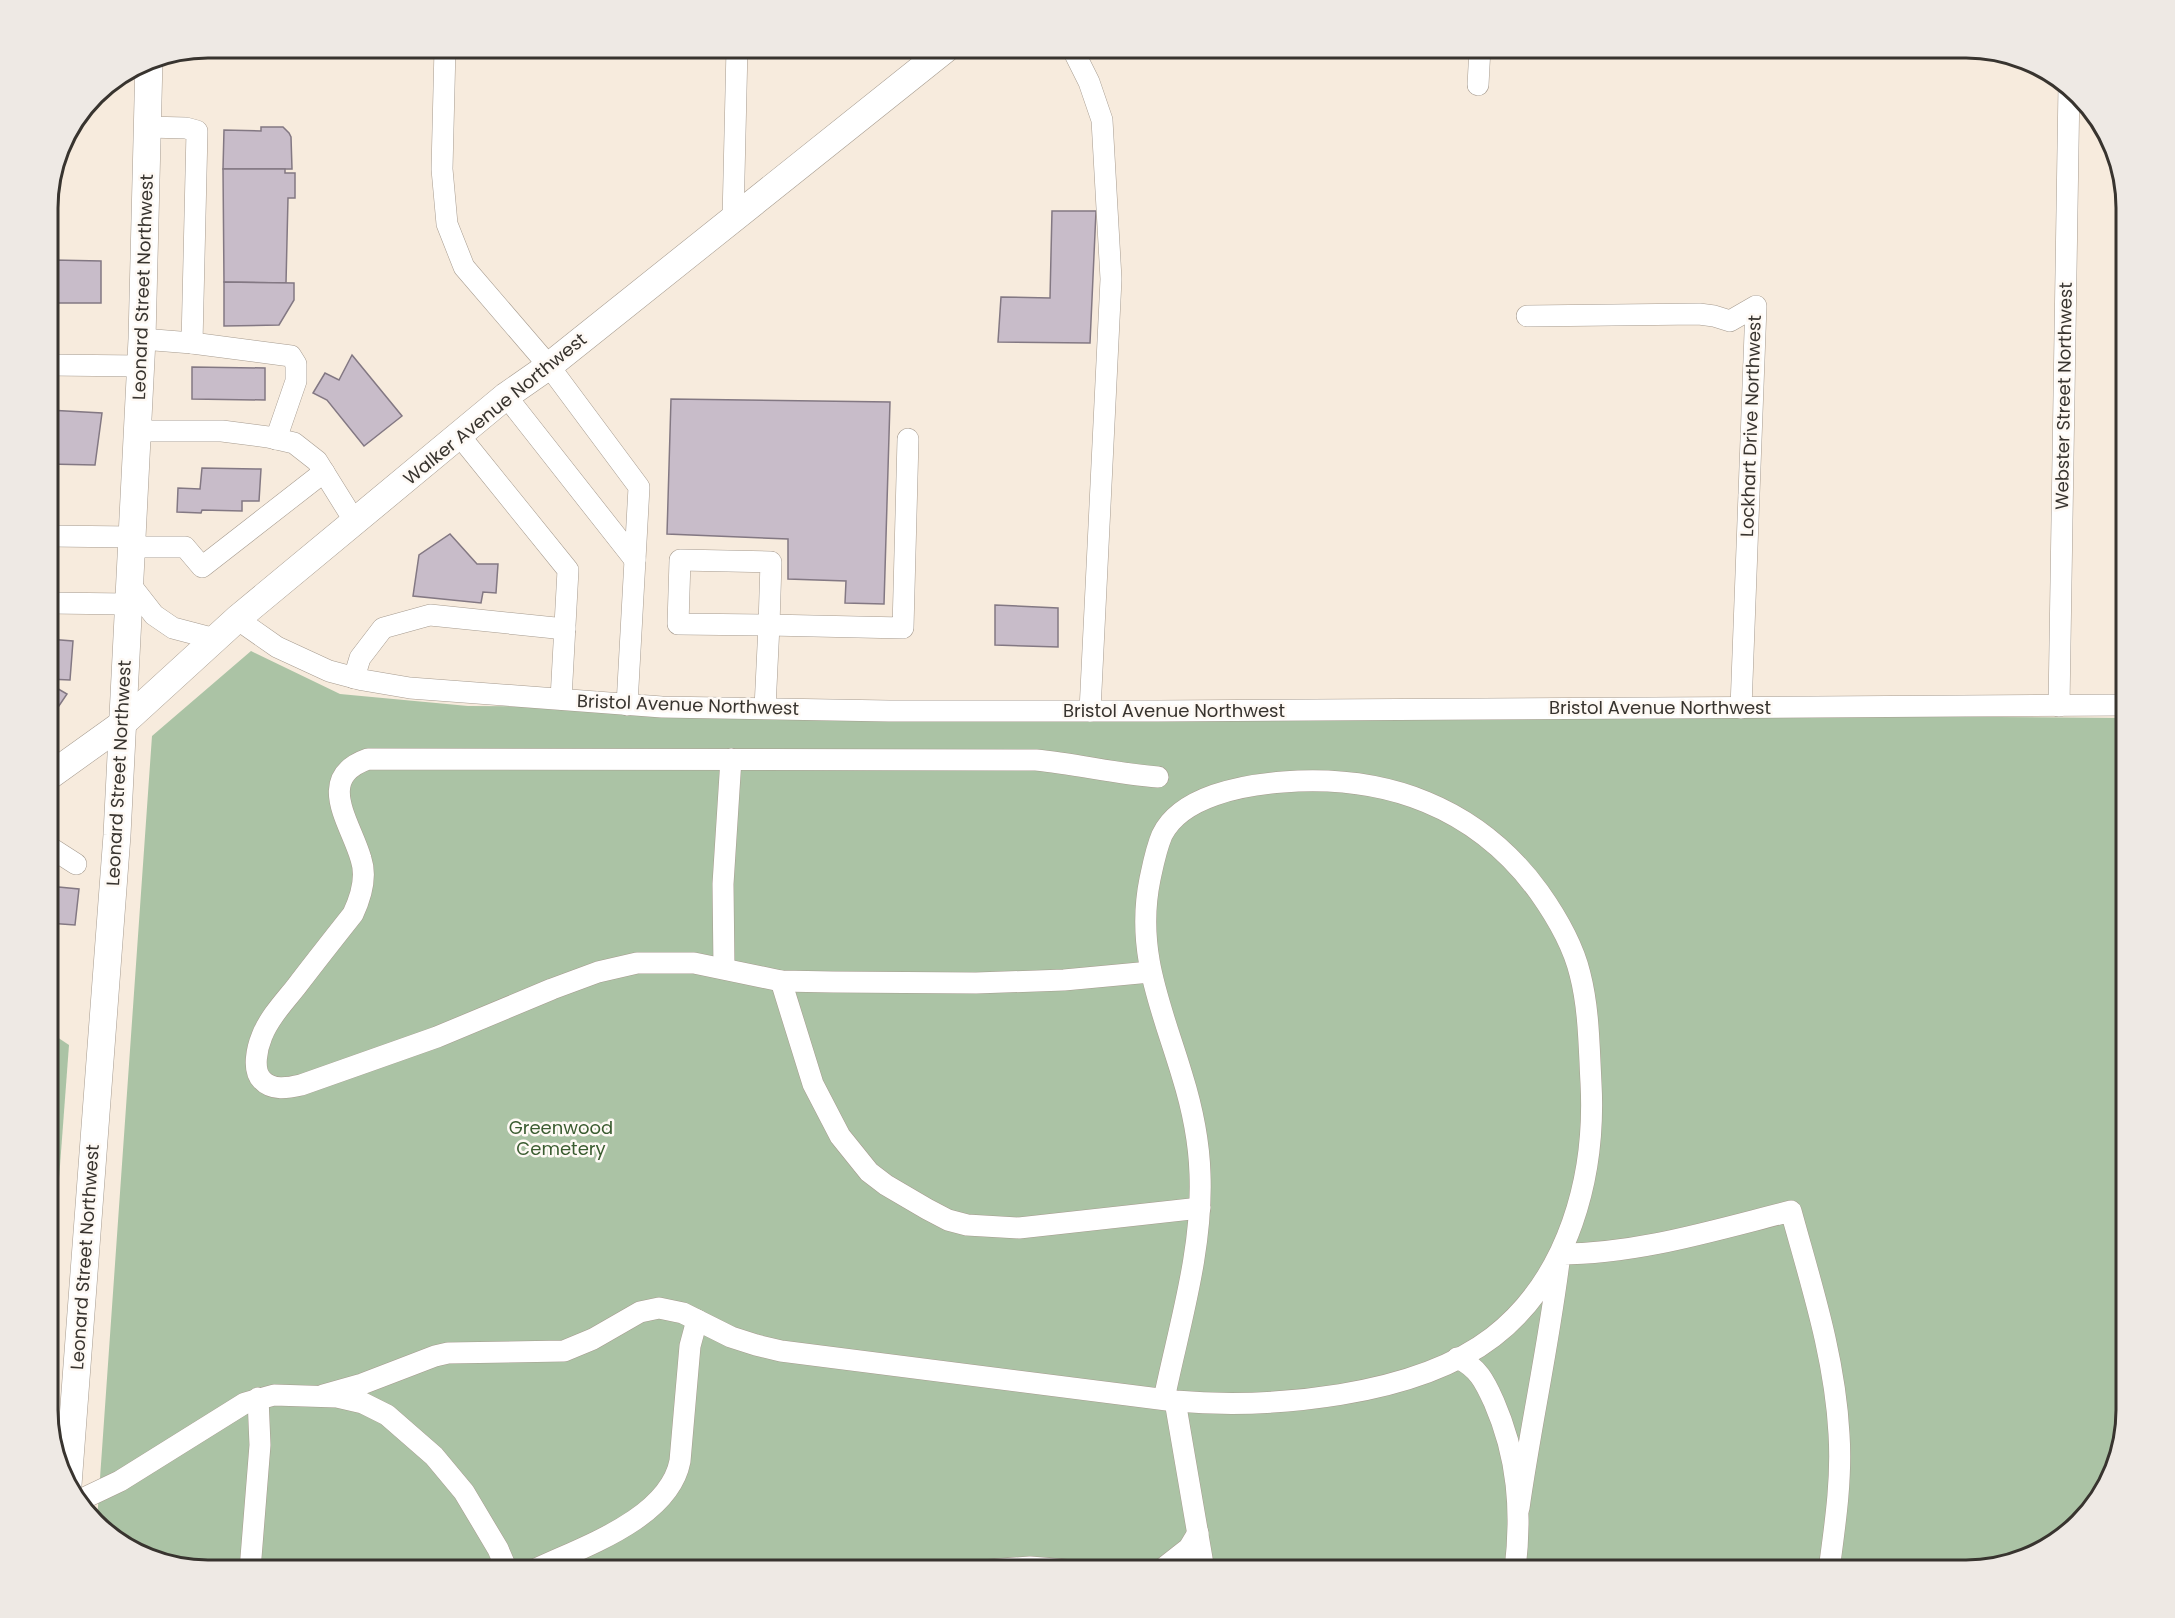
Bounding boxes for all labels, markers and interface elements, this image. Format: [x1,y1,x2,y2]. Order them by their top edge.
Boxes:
street label: Leonard Street Northwest [126,174,159,400]
street label: Webster Street Northwest [2049,282,2078,510]
street label: Lockhart Drive Northwest [1734,315,1767,537]
street label: Walker Avenue Northwest [398,327,592,490]
street label: Leonard Street Northwest [100,659,137,887]
street label: Bristol Avenue Northwest [577,688,799,721]
street label: Bristol Avenue Northwest [1549,695,1771,720]
street label: Bristol Avenue Northwest [1063,698,1285,723]
park label: Greenwood Cemetery [509,1115,613,1161]
street label: Leonard Street Northwest [64,1143,105,1371]

